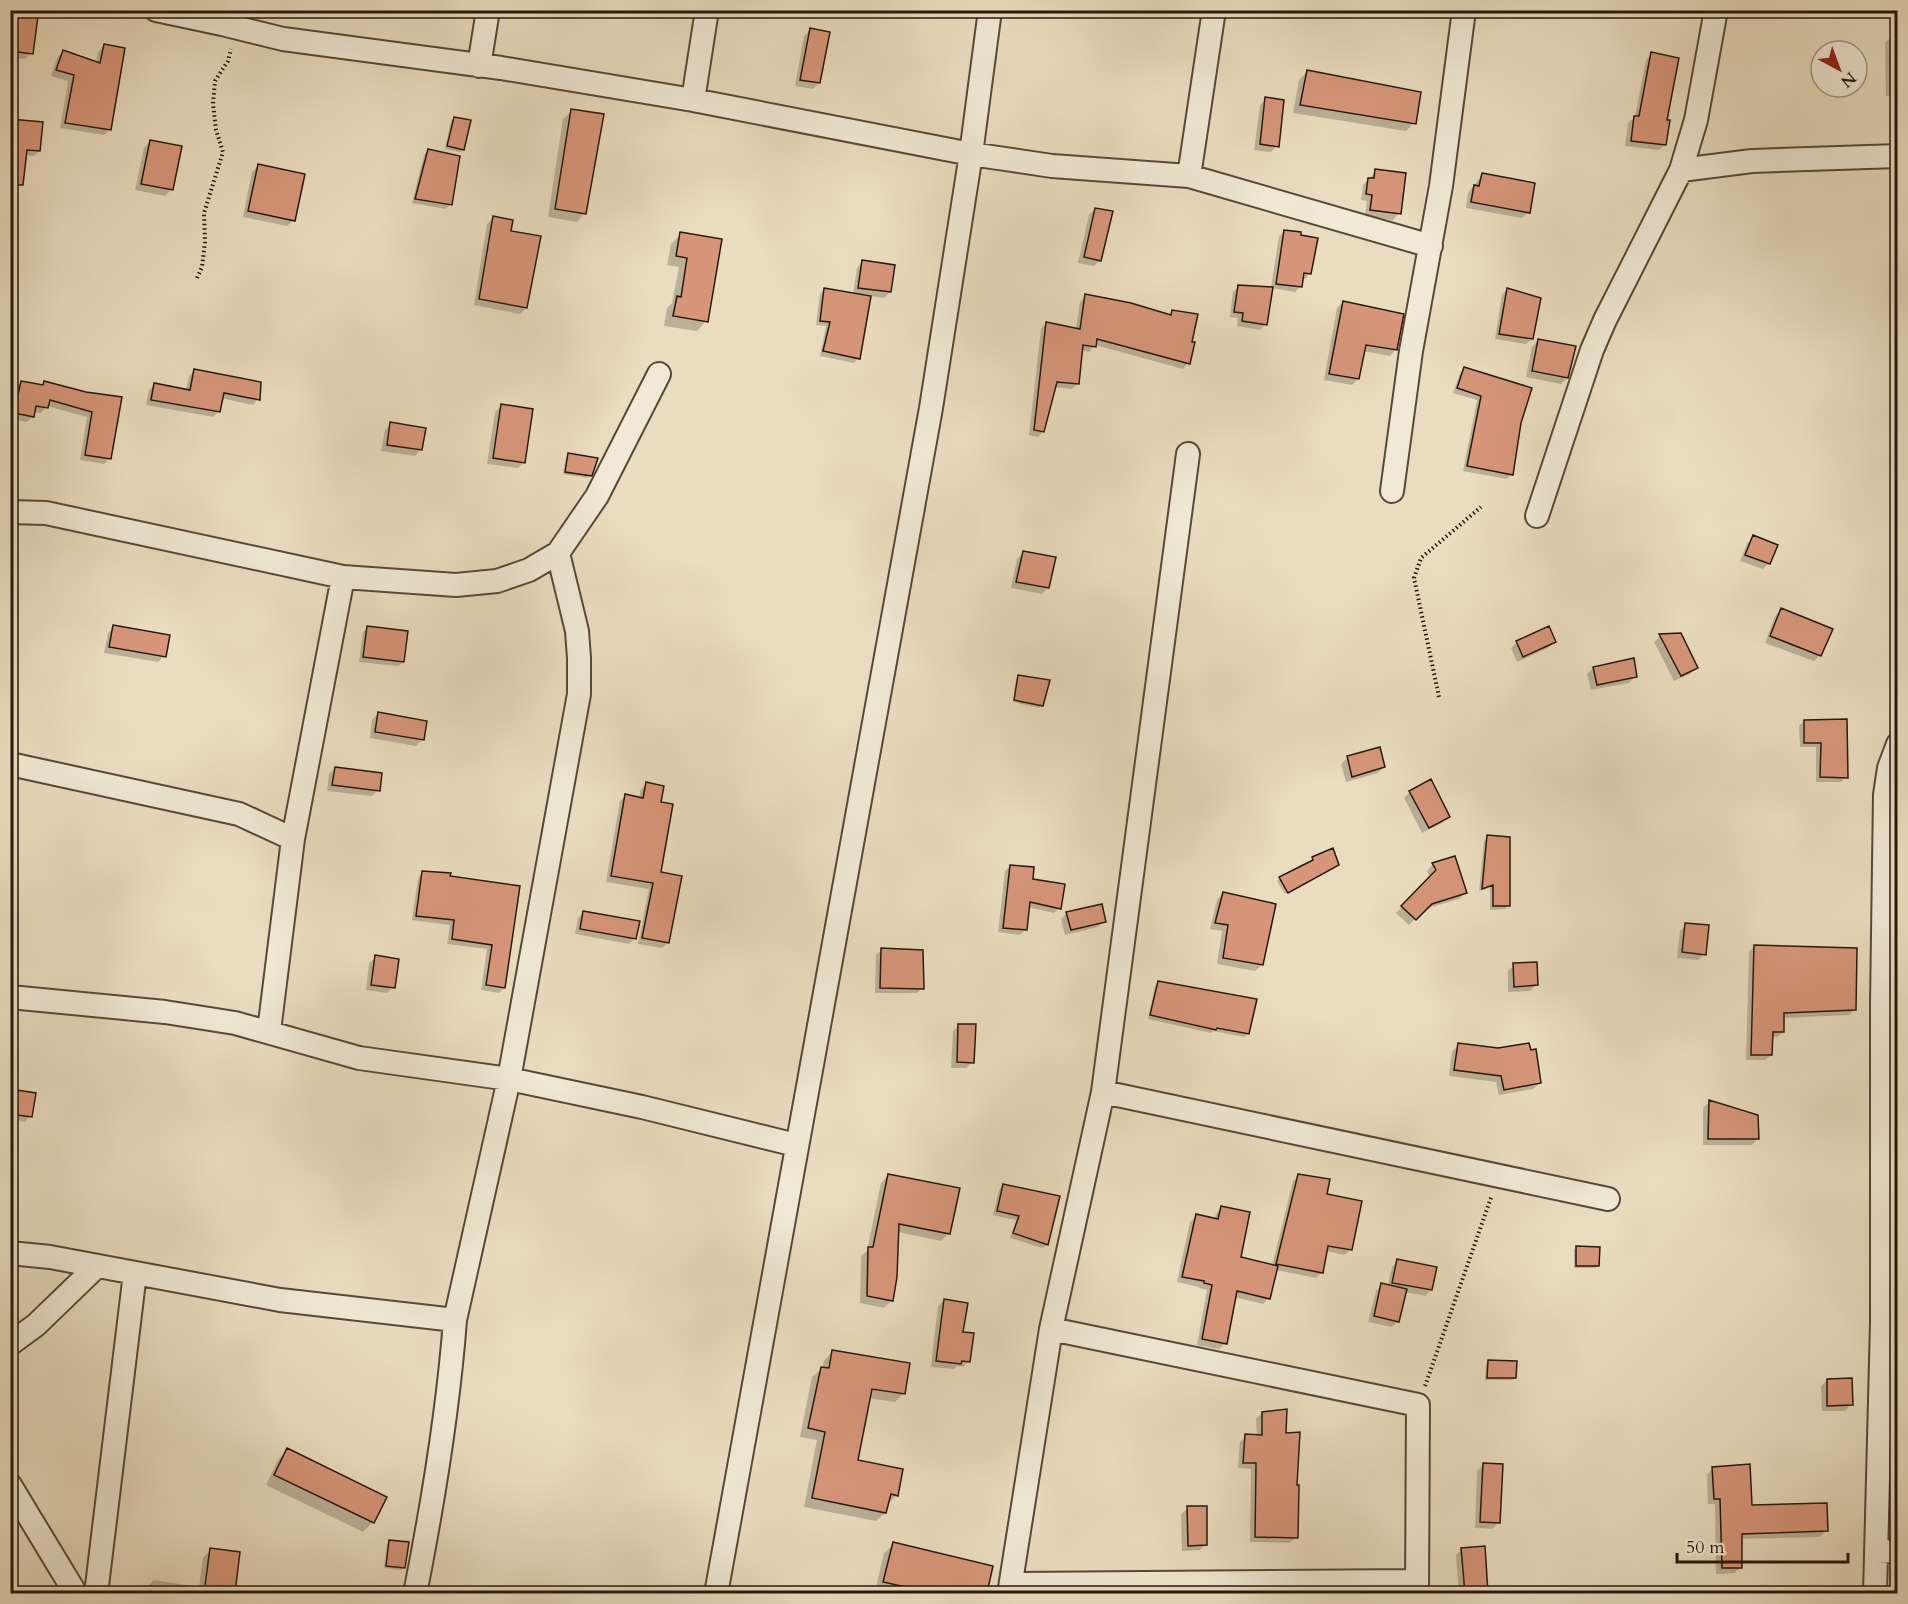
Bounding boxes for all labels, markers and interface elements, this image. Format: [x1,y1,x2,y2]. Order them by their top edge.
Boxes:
north arrow [1809,39,1869,99]
text: N [1836,67,1861,92]
scale bar [1677,1526,1848,1564]
text: 50 m [1686,1535,1725,1560]

